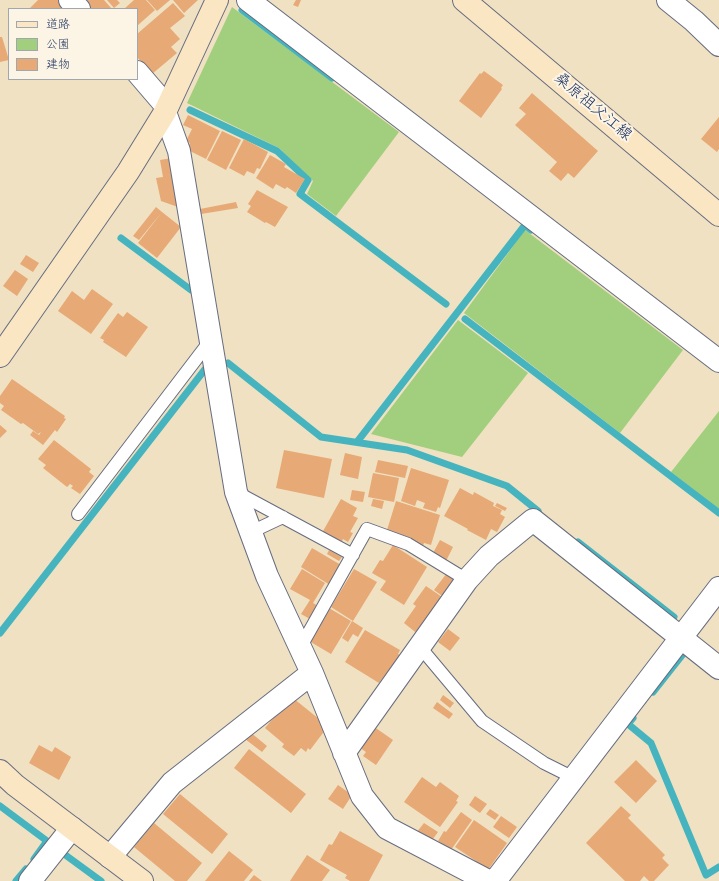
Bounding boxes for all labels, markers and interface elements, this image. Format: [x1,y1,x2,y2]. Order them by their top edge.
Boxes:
legend [8,8,138,80]
text: 道路 [46,16,70,34]
text: 公園 [46,36,70,54]
text: 建物 [46,56,70,74]
street label: 桑原祖父江線 [549,70,635,146]

